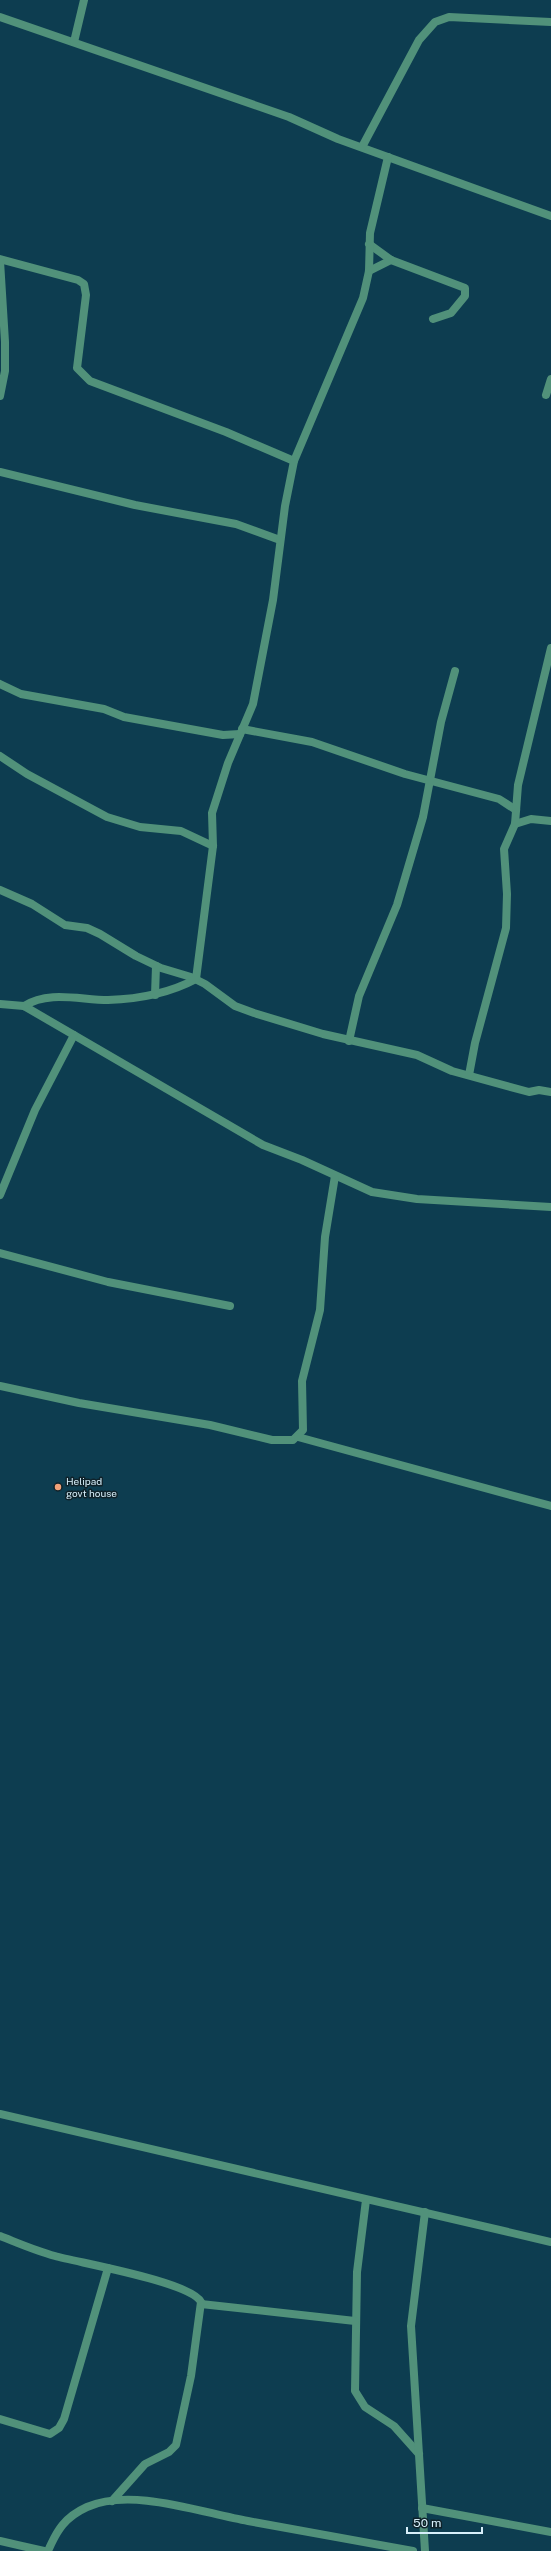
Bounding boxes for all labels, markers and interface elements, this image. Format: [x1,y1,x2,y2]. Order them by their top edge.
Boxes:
place label: Helipad govt house [66,1475,117,1499]
marker: Helipad govt house [53,1482,63,1492]
scale bar [407,2509,482,2535]
text: 50 m [413,2516,441,2530]

